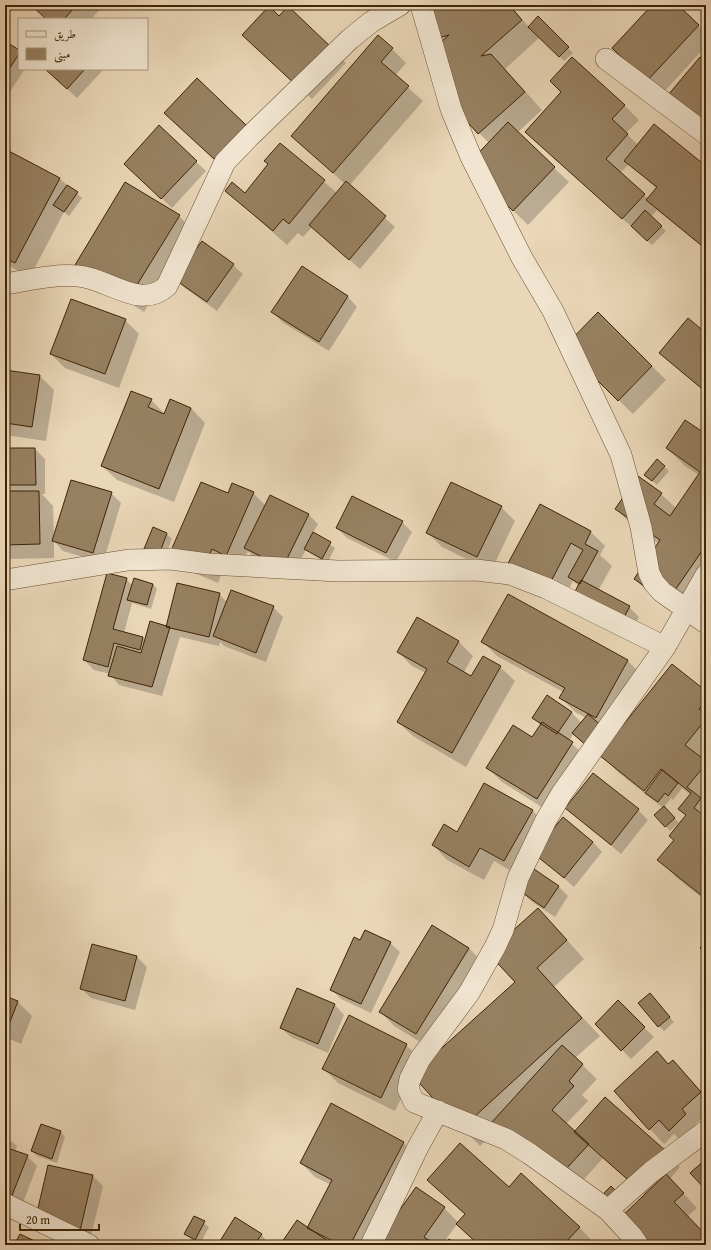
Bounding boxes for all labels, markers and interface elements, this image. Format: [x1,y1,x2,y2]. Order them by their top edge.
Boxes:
legend [18,18,148,70]
text: طريق [54,25,76,42]
text: مبنى [54,45,70,63]
scale bar [20,1206,99,1232]
text: 20 m [26,1211,50,1228]

